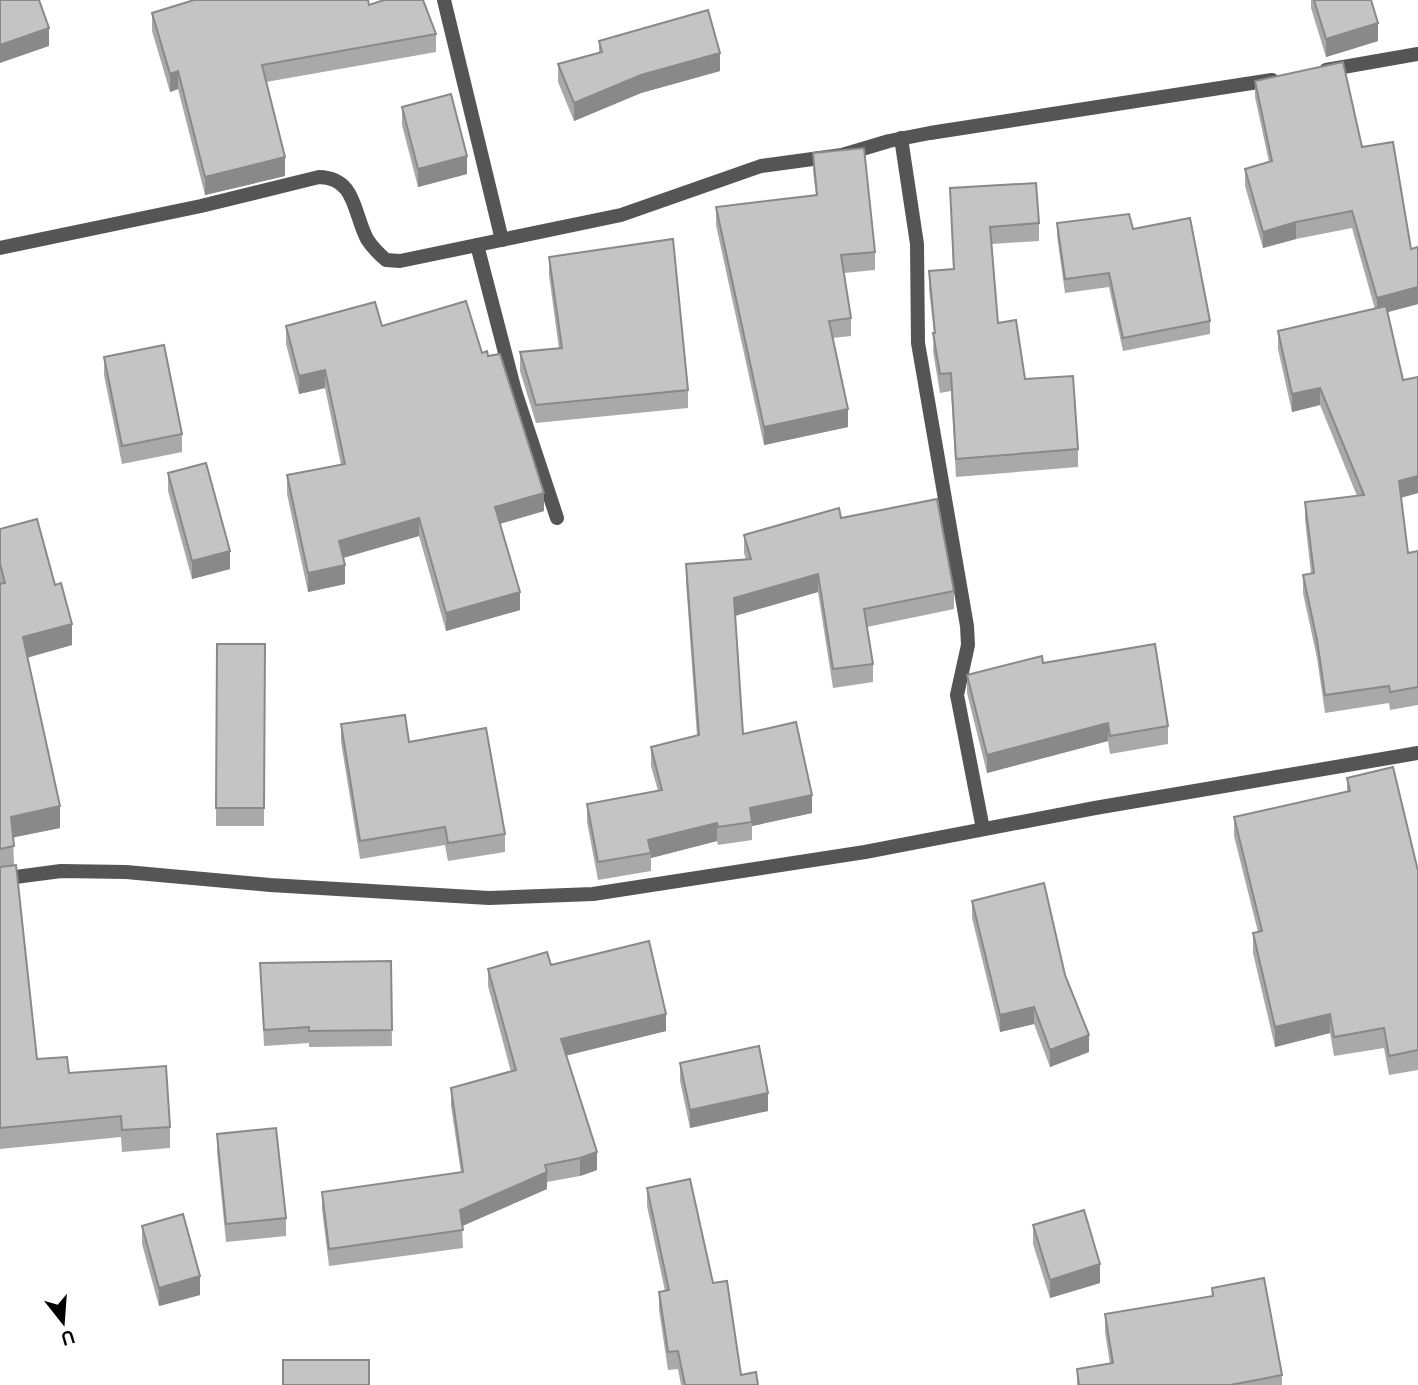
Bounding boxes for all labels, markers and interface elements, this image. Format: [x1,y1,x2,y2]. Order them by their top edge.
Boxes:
north arrow [28,1287,98,1357]
text: U [57,1323,77,1350]

